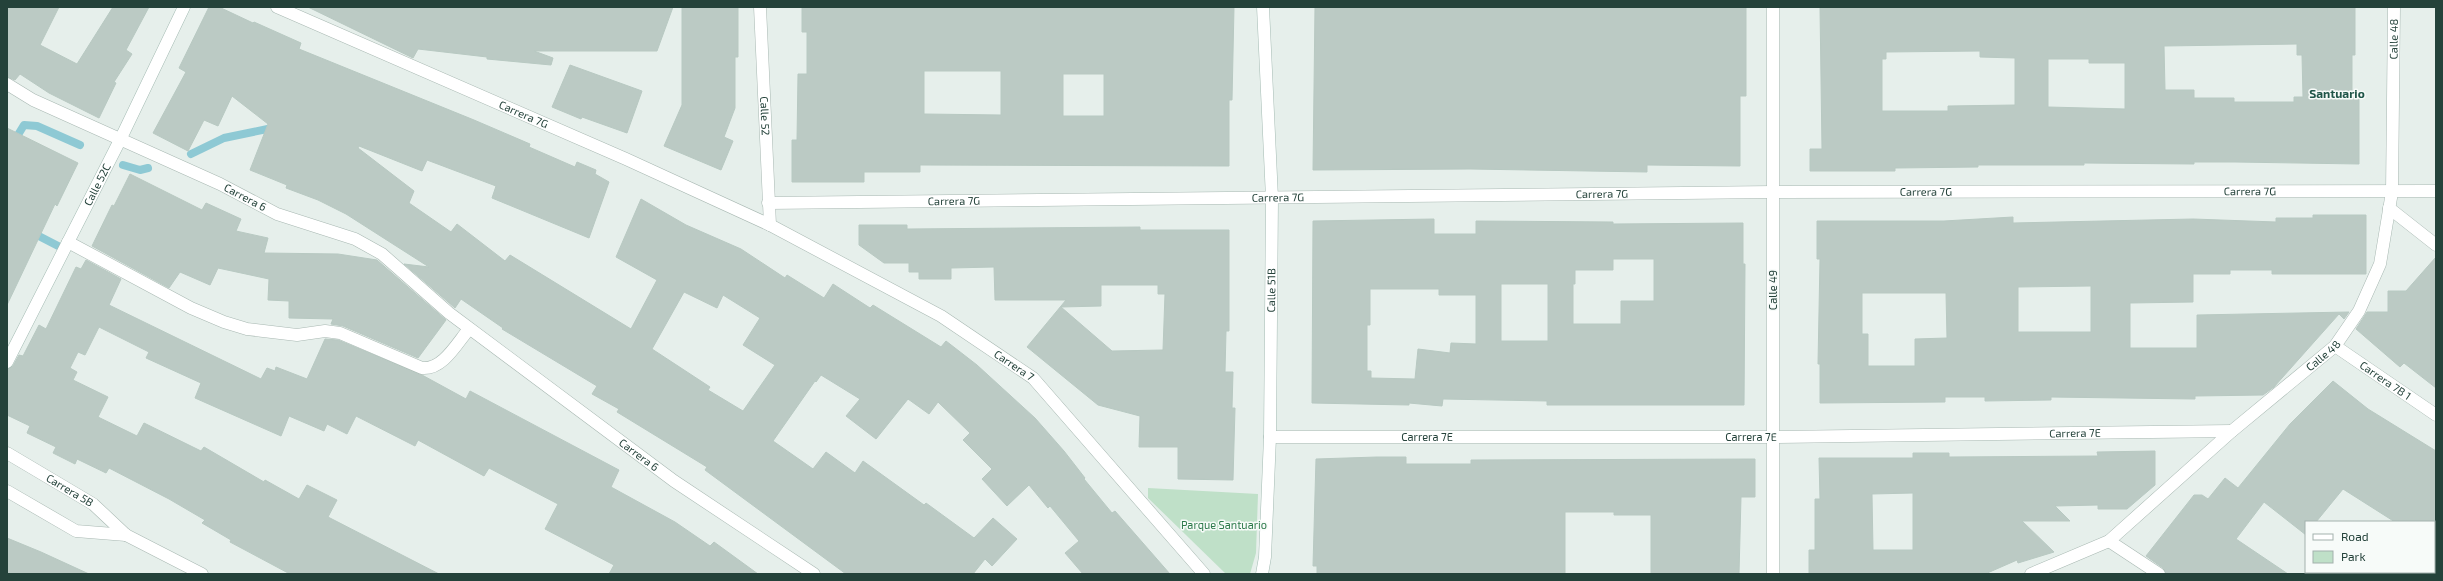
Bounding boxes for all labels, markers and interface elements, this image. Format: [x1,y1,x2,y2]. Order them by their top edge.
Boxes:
street label: Calle 48 [2386,19,2400,60]
district label: Santuario [2309,86,2365,100]
street label: Calle 52 [758,96,773,136]
street label: Carrera 7G [497,98,551,130]
street label: Calle 52C [81,161,113,208]
street label: Carrera 6 [222,180,269,213]
street label: Carrera 7G [2224,184,2276,197]
street label: Carrera 7G [1900,185,1952,198]
street label: Carrera 7G [1576,187,1628,200]
street label: Carrera 7G [1252,190,1304,204]
street label: Carrera 7G [928,194,980,207]
street label: Calle 51B [1264,268,1277,313]
street label: Calle 49 [1766,270,1779,310]
street label: Calle 48 [2303,338,2343,373]
street label: Carrera 7 [992,347,1037,383]
street label: Carrera 7B 1 [2358,358,2414,402]
street label: Carrera 7E [2049,426,2101,439]
street label: Carrera 7E [1401,430,1453,443]
street label: Carrera 7E [1725,430,1777,443]
street label: Carrera 6 [617,435,662,473]
street label: Carrera 5B [44,471,96,509]
park label: Parque Santuario [1181,518,1267,531]
legend [2305,521,2435,573]
text: Road [2341,529,2369,543]
text: Park [2341,549,2366,563]

